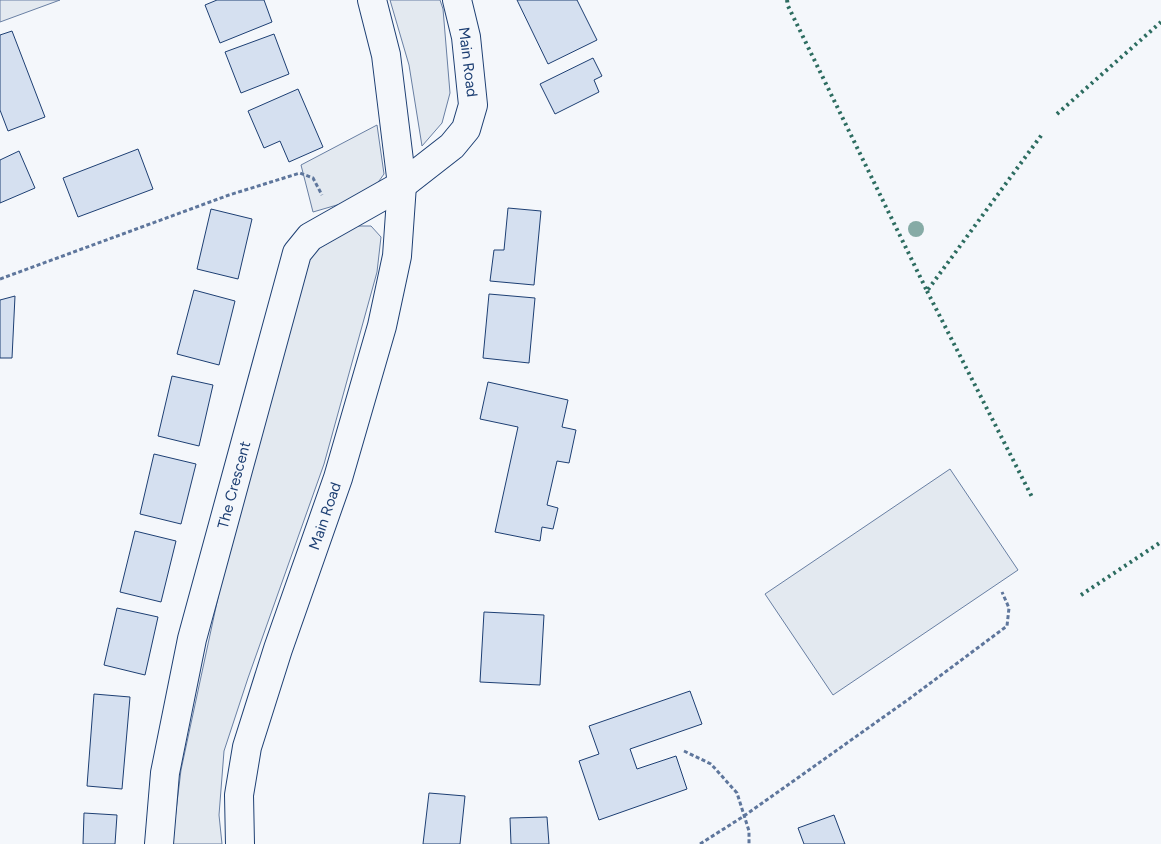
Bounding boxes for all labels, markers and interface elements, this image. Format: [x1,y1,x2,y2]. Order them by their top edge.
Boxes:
street label: Main Road [455,26,481,98]
street label: The Crescent [214,439,254,531]
street label: Main Road [305,480,345,552]

